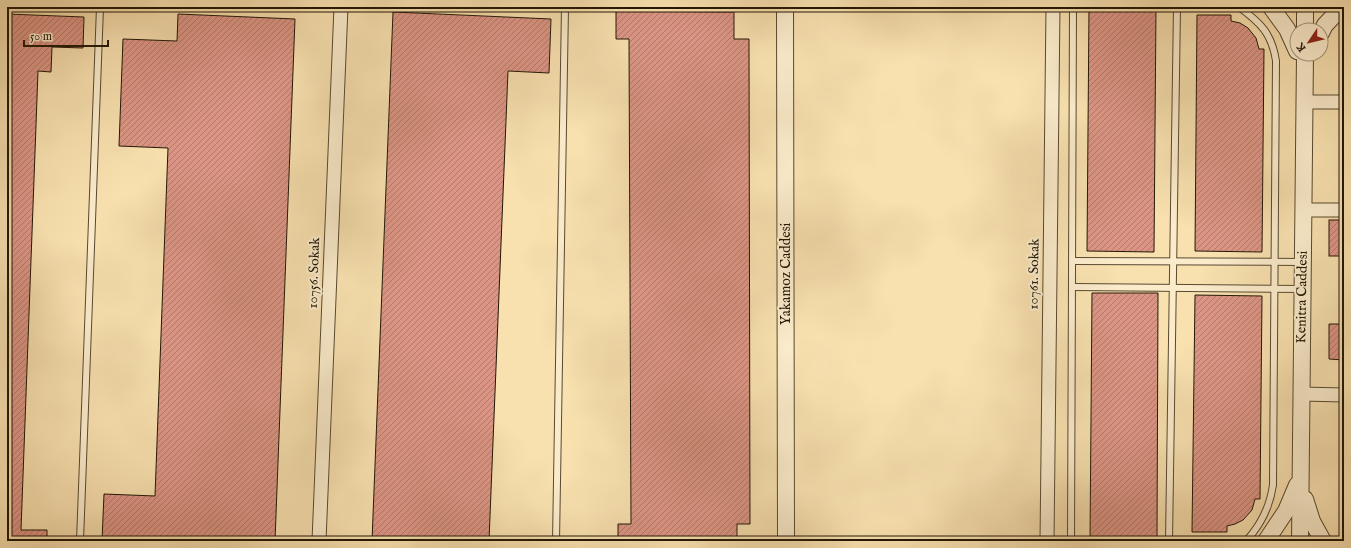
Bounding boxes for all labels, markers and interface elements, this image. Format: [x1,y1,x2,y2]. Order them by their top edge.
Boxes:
scale bar [24,22,108,48]
north arrow [1289,22,1329,62]
text: 50 m [30,29,52,44]
text: K [1293,39,1310,54]
street label: Yakamoz Caddesi [777,222,795,325]
street label: 10756. Sokak [304,237,324,309]
street label: 10761. Sokak [1024,238,1044,310]
street label: Kenitra Caddesi [1292,250,1312,344]

